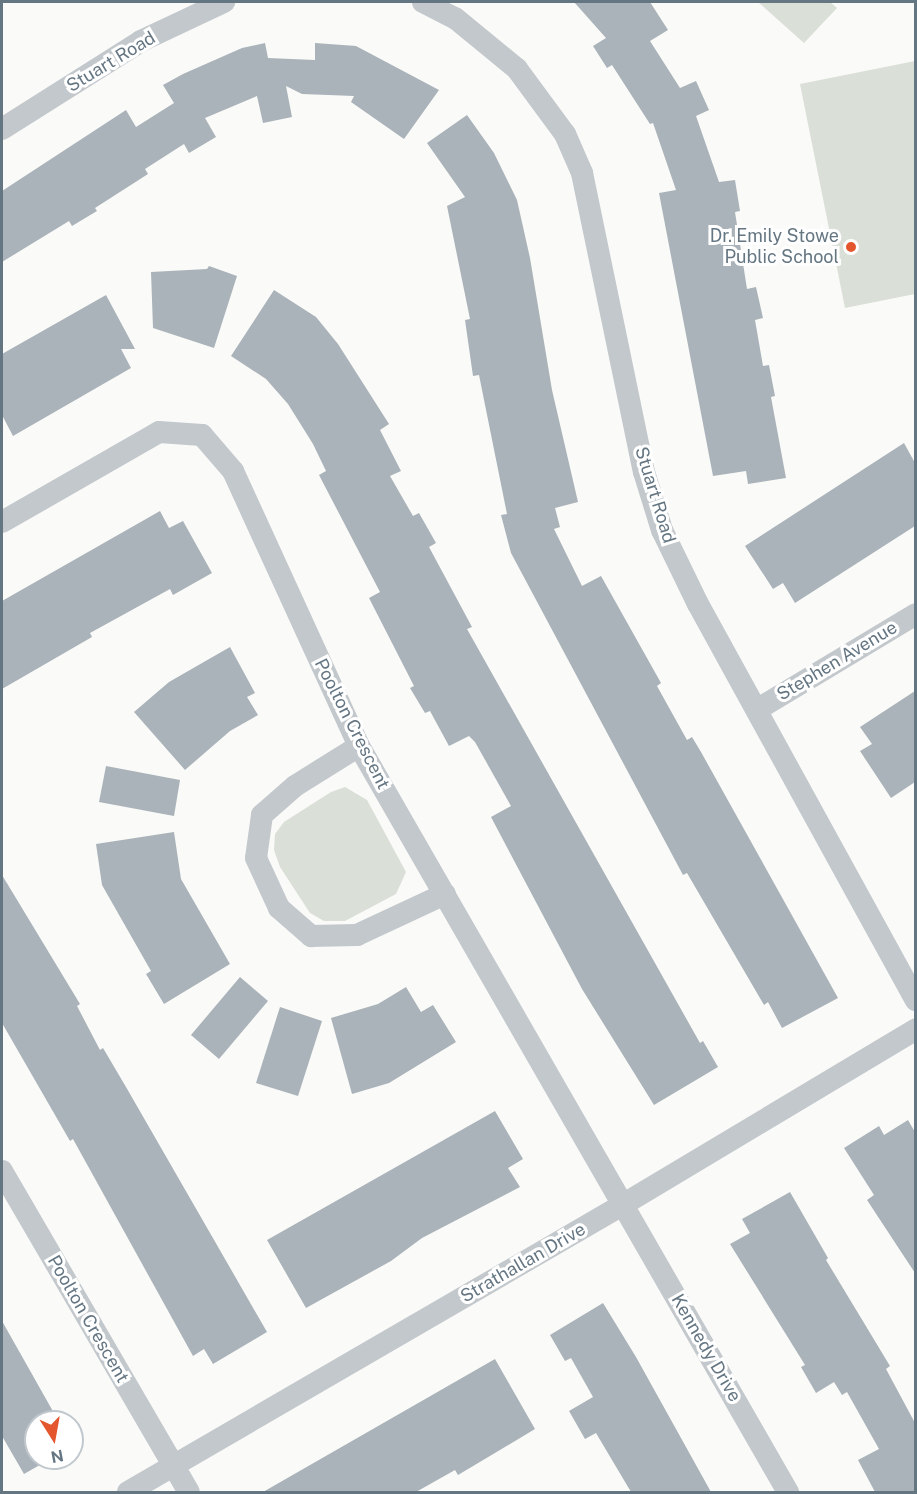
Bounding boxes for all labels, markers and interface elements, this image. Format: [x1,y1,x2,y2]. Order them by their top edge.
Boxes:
street label: Stuart Road [63,27,159,97]
place label: Dr. Emily Stowe Public School [710,226,839,268]
marker: Dr. Emily Stowe Public School [844,240,858,254]
street label: Stuart Road [630,444,680,546]
street label: Stephen Avenue [773,617,901,705]
street label: Poolton Crescent [310,655,394,793]
street label: Strathallan Drive [457,1218,589,1308]
street label: Poolton Crescent [43,1251,133,1387]
street label: Kennedy Drive [666,1290,746,1406]
north arrow [24,1410,84,1470]
text: N [49,1446,65,1467]

